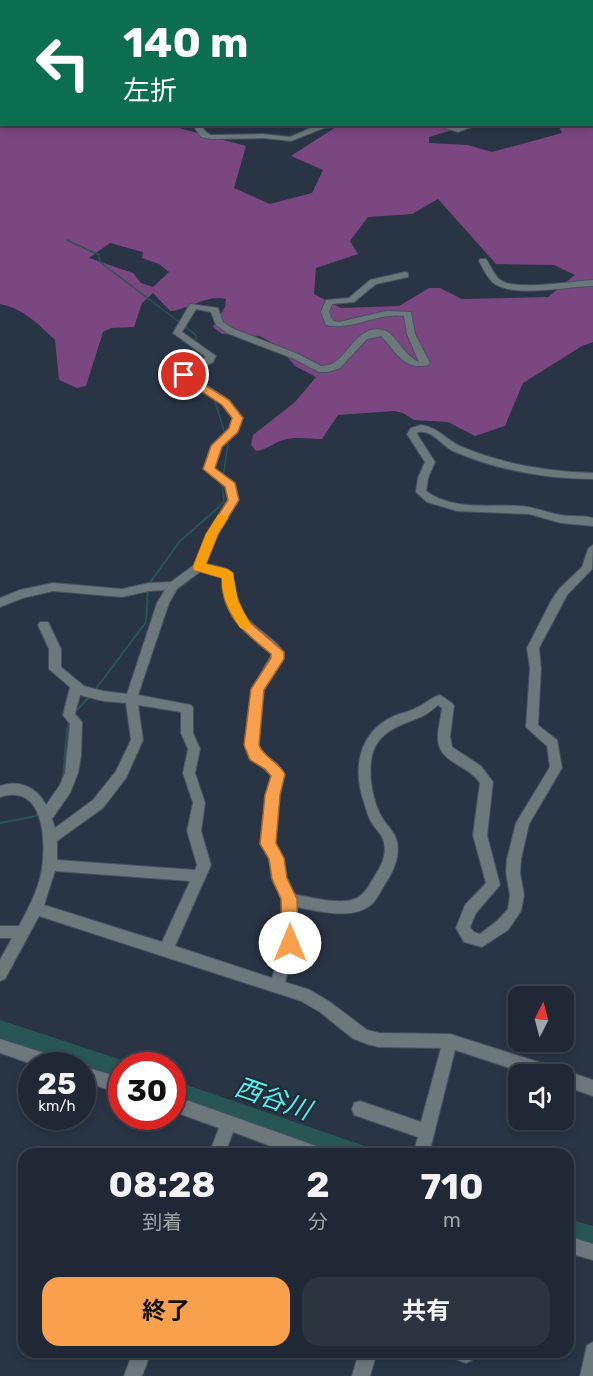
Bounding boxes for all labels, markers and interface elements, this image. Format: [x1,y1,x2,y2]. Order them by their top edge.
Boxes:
text: 140 m [123,18,249,68]
icon: left [24,24,102,102]
text: 左折 [123,75,177,107]
pin [158,349,209,400]
icon: arrive [167,358,200,391]
position arrow [258,911,322,975]
north arrow [508,986,574,1052]
map controls [508,986,574,1130]
speed limit sign: 30 [108,1052,186,1130]
button: sound [508,1064,574,1130]
text: 25 [38,1066,76,1102]
water label: 西谷川 [231,1072,318,1127]
text: km/h [38,1097,76,1115]
text: 08:28 [109,1163,216,1206]
text: 2 [306,1163,330,1206]
text: 710 [420,1165,483,1208]
text: m [443,1208,461,1232]
text: 到着 [142,1210,182,1234]
text: 分 [308,1210,328,1234]
button: 終了 [42,1277,290,1346]
button: 共有 [302,1277,550,1346]

